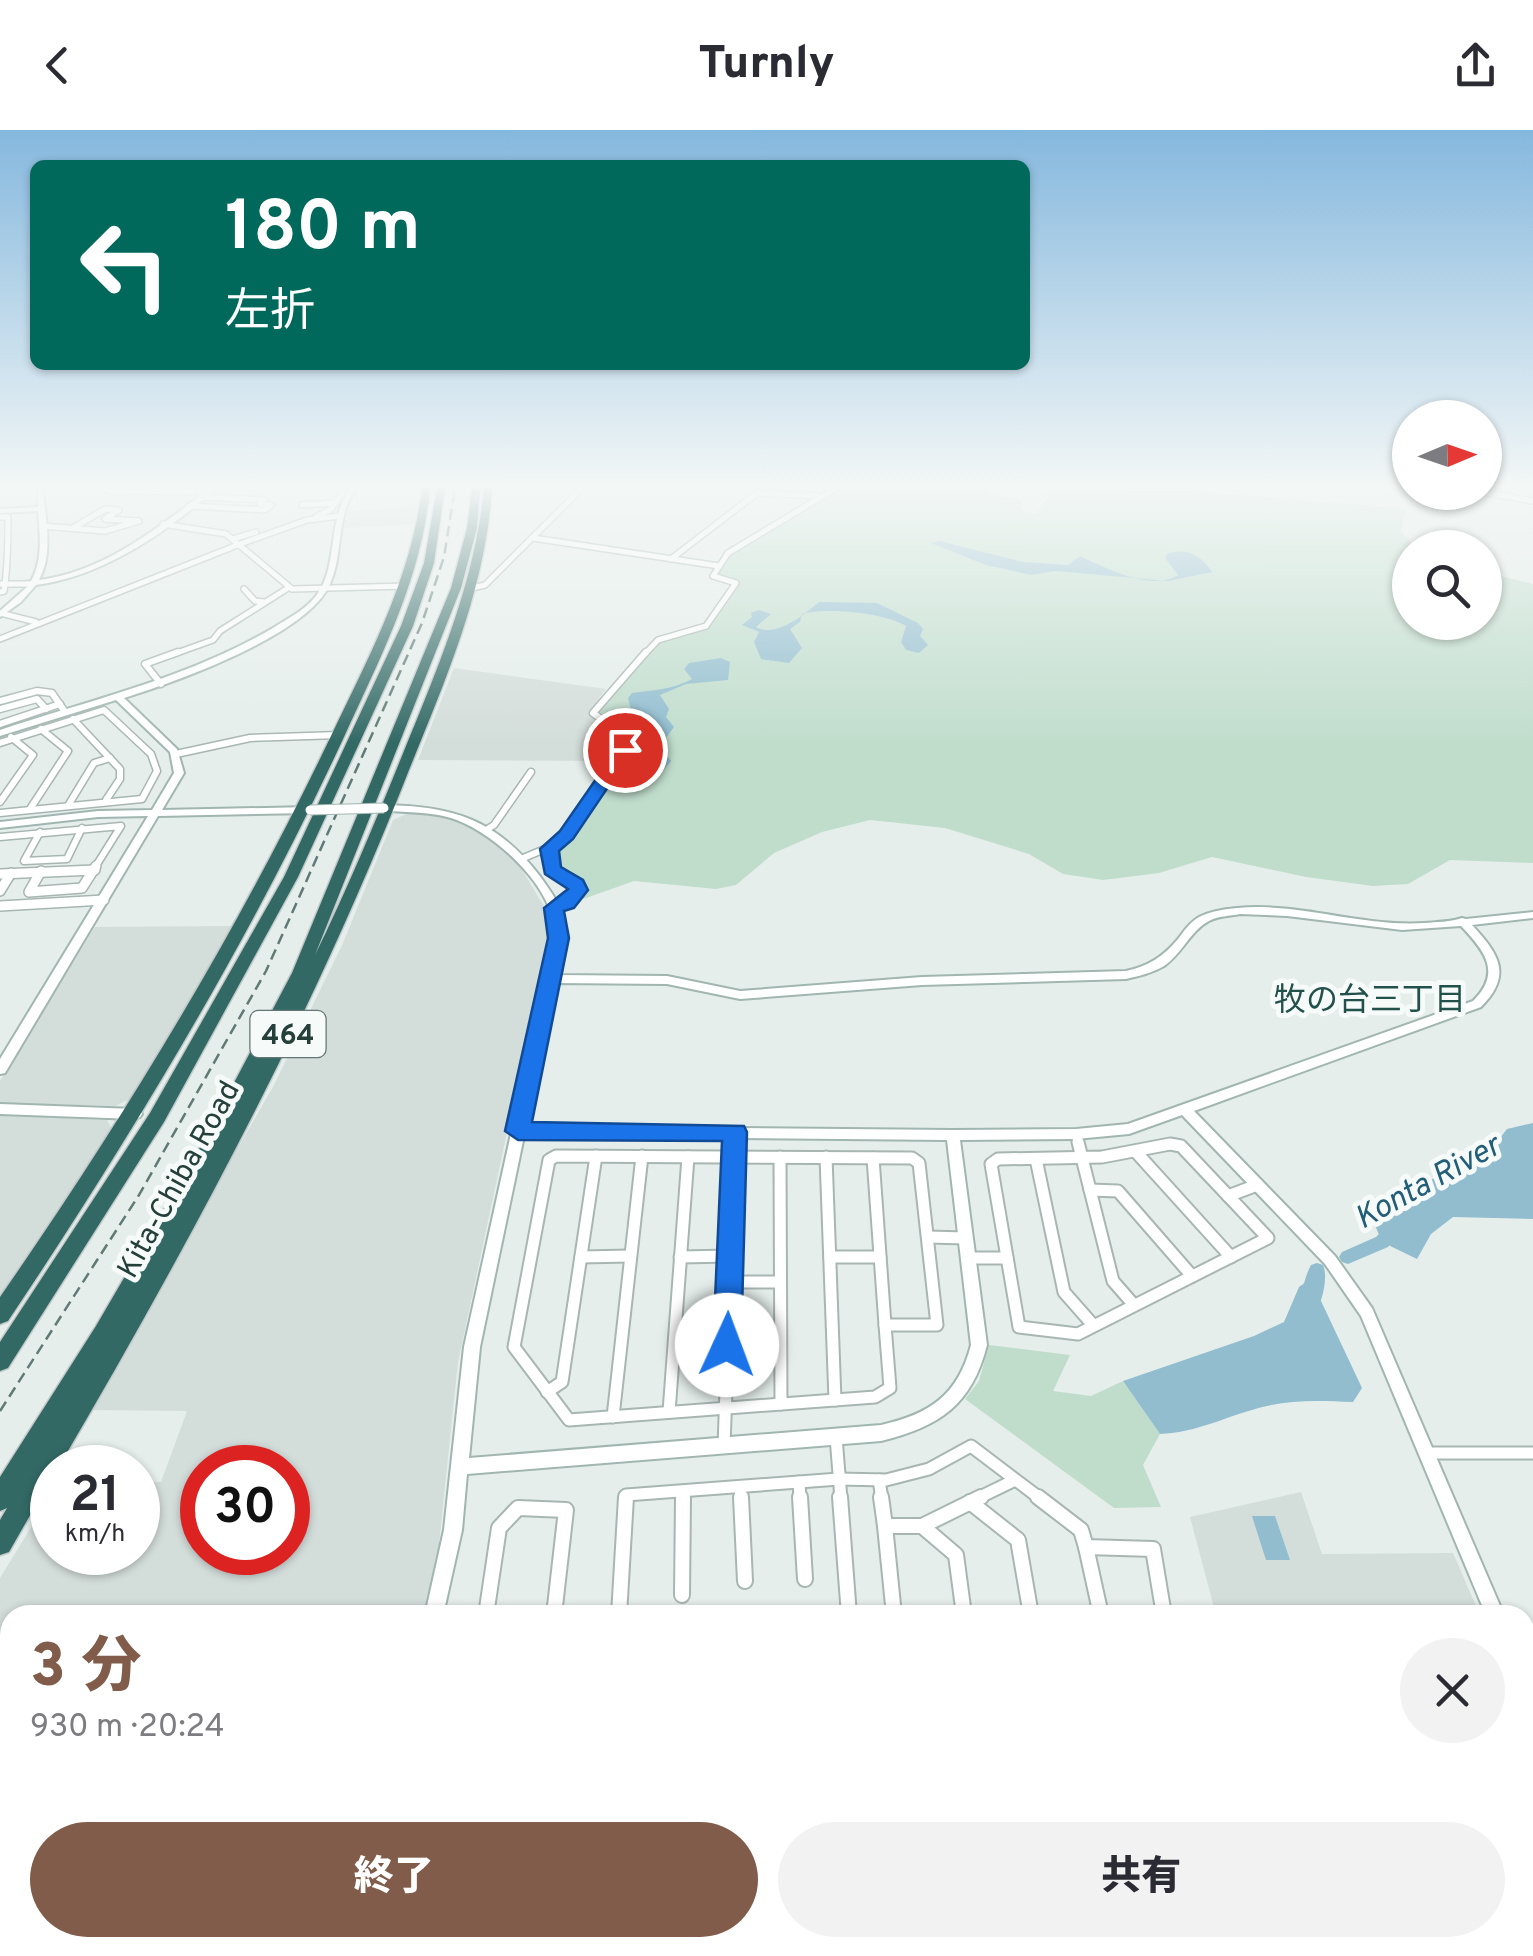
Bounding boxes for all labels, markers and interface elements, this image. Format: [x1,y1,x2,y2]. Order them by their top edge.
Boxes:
text: Turnly [698,37,835,94]
icon: back [30,38,85,93]
icon: share [1448,38,1503,93]
text: 180 m [225,186,421,275]
icon: left [60,200,190,330]
text: 左折 [225,285,315,342]
north arrow [1392,400,1502,510]
map controls [1392,400,1502,640]
button: search [1392,530,1502,640]
pin [583,708,668,793]
icon: arrive [598,723,653,778]
district label: 牧の台三丁目 [1274,982,1466,1022]
road number: 464 [250,1011,326,1057]
street label: Kita-Chiba Road [111,1075,250,1285]
water label: Konta River [1349,1126,1511,1240]
position arrow [675,1293,779,1397]
speed limit sign: 30 [180,1445,310,1575]
text: 21 [70,1466,120,1529]
text: km/h [65,1519,125,1551]
text: 3 分 [30,1632,141,1708]
button: close [1400,1638,1505,1743]
text: 930 m · 20:24 [30,1708,225,1748]
button: 終了 [30,1822,758,1937]
button: 共有 [778,1822,1505,1937]

